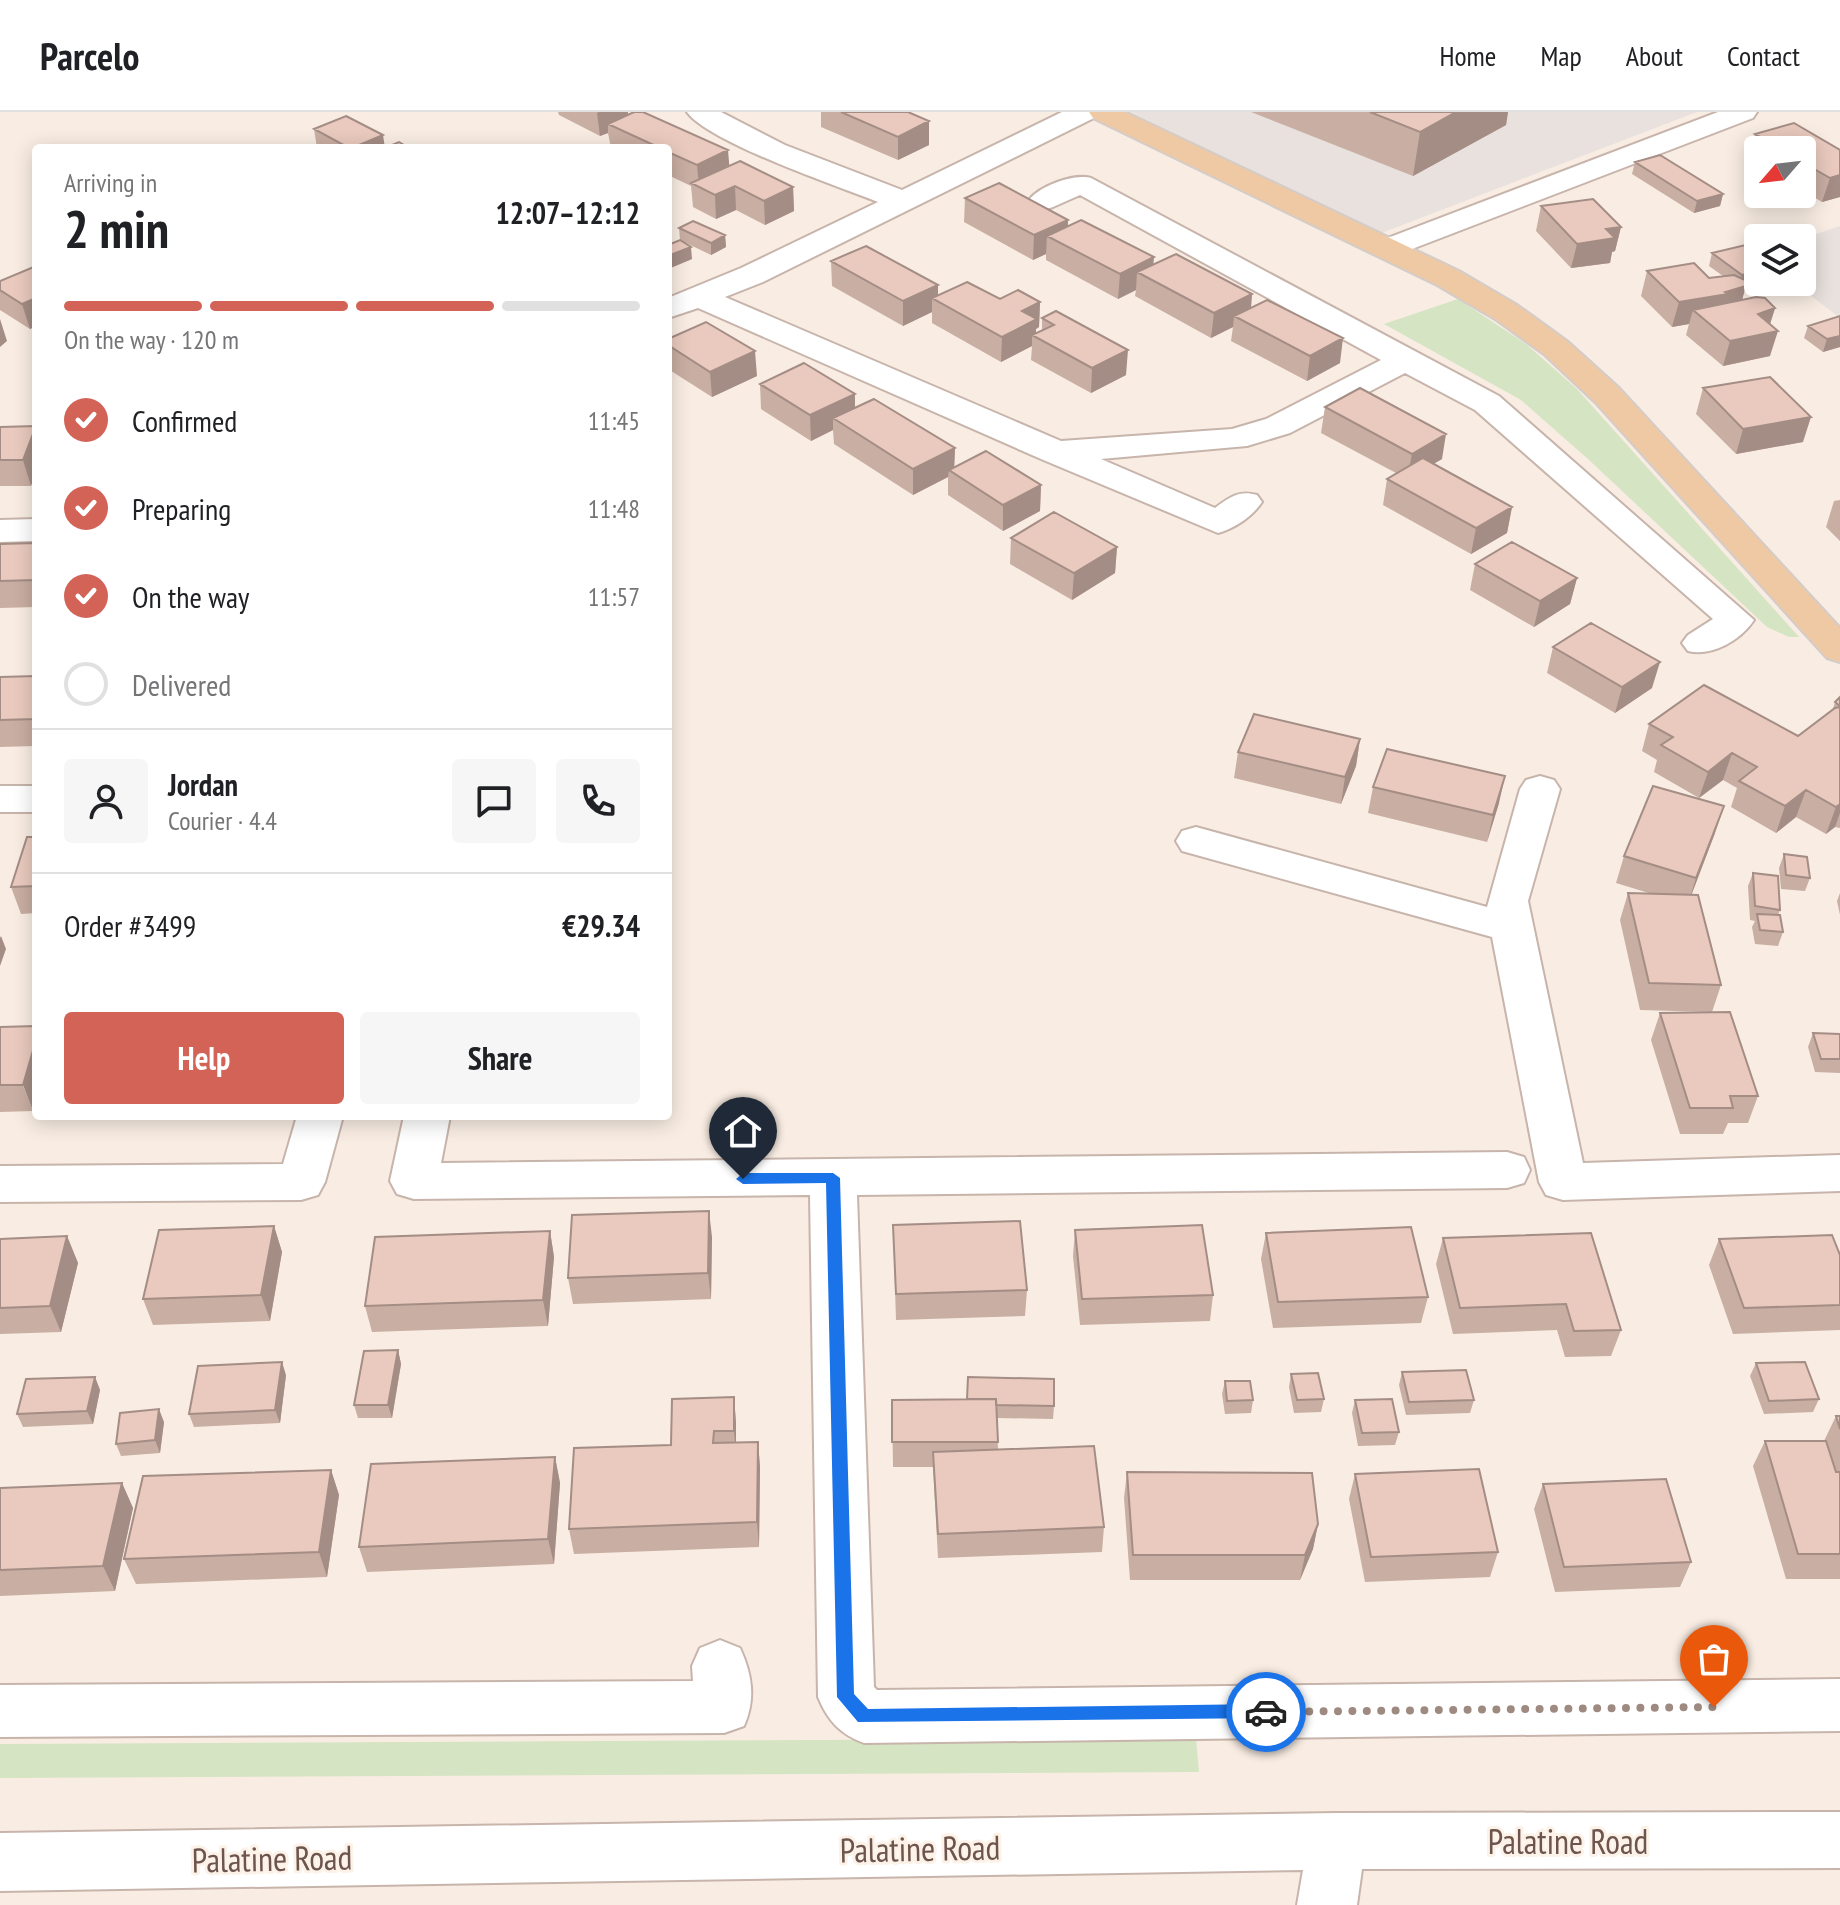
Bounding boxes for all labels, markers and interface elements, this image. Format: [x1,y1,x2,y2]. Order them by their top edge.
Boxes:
text: Parcelo [40,31,139,80]
text: Home [1440,37,1496,74]
text: Map [1540,37,1582,74]
text: About [1626,37,1683,74]
text: Contact [1727,37,1800,74]
north arrow [1744,136,1816,208]
map controls [1744,136,1816,296]
text: Arriving in [64,166,157,199]
text: 12:07–12:12 [496,193,640,232]
text: 2 min [64,195,169,262]
button: layers [1744,224,1816,296]
text: On the way · 120 m [64,323,239,356]
icon: check [64,398,108,442]
text: Confirmed [132,401,237,440]
text: 11:45 [588,404,640,437]
icon: check [64,486,108,530]
text: Preparing [132,489,231,528]
text: 11:48 [588,492,640,525]
icon: check [64,574,108,618]
text: On the way [132,577,249,616]
text: 11:57 [588,580,640,613]
text: Delivered [132,665,231,704]
button: person [64,759,148,843]
button: chat [452,759,536,843]
button: phone [556,759,640,843]
text: Jordan [168,765,238,804]
text: Courier · 4.4 [168,804,277,837]
text: Order #3499 [64,906,196,945]
text: €29.34 [562,906,640,945]
button: Help [64,1012,344,1104]
button: Share [360,1012,640,1104]
pin [709,1097,777,1179]
icon: home [721,1109,765,1153]
pin [1680,1625,1748,1707]
icon: bag [1692,1637,1736,1681]
courier [1226,1672,1306,1752]
icon: car [1244,1690,1288,1734]
street label: Palatine Road [1488,1819,1648,1863]
street label: Palatine Road [839,1825,1001,1871]
street label: Palatine Road [191,1835,353,1881]

